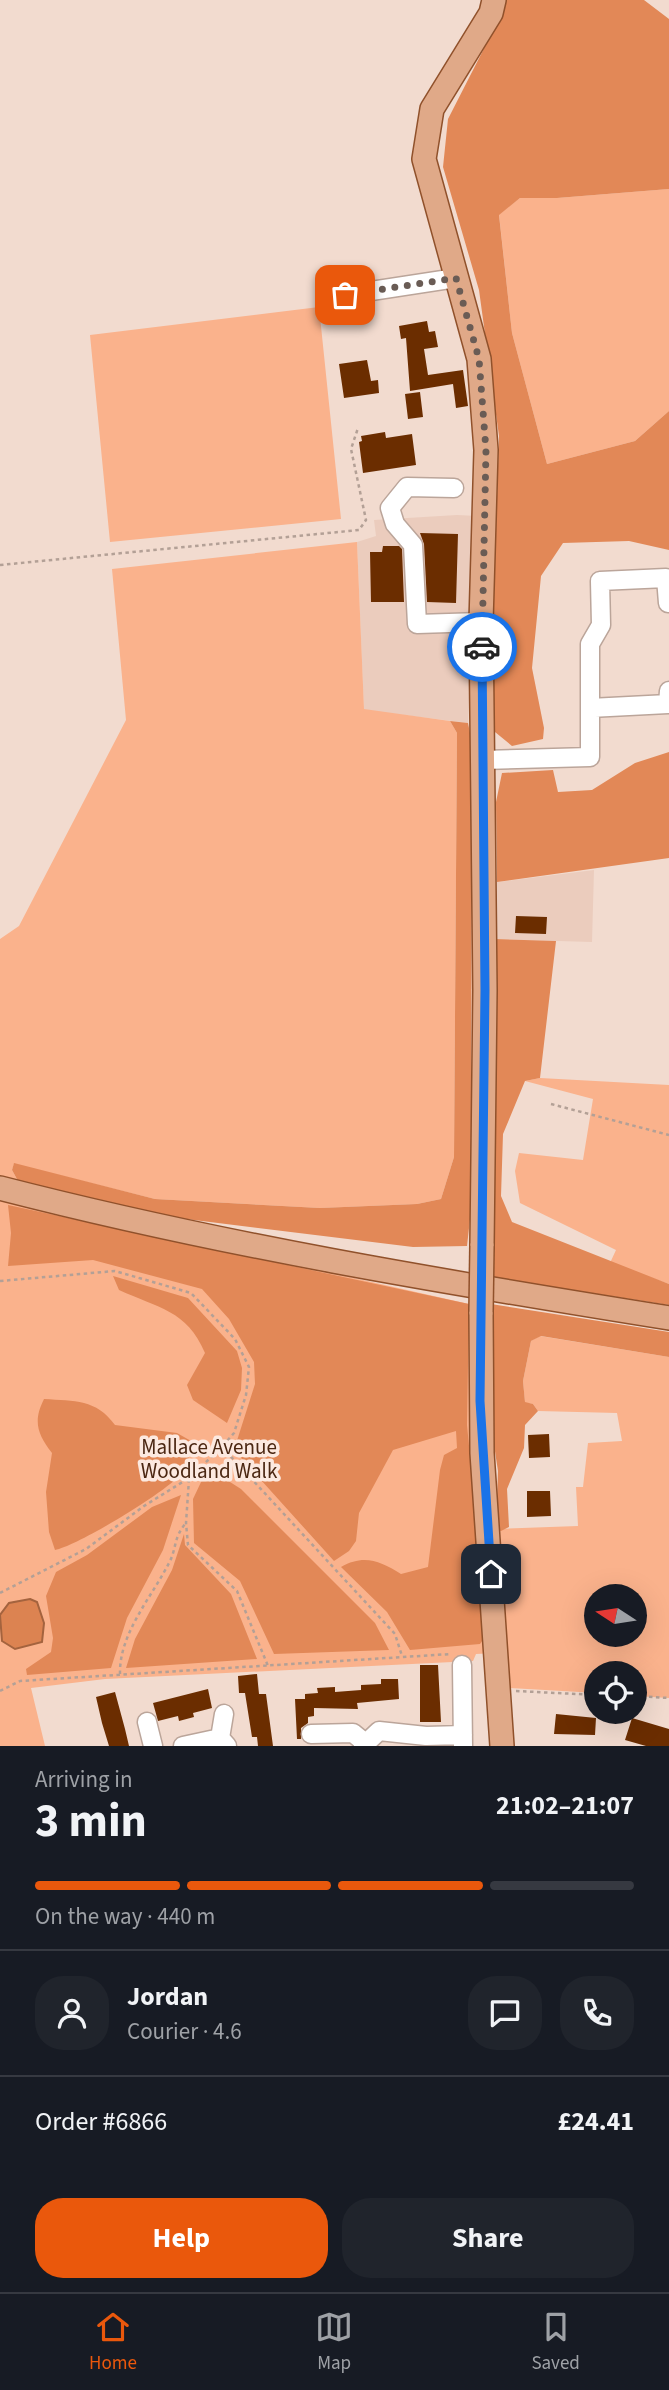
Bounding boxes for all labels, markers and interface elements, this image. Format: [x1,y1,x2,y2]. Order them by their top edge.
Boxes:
pin [315,265,375,325]
icon: bag [326,276,364,314]
courier [447,612,517,682]
icon: car [463,628,501,666]
park label: Mallace Avenue Woodland Walk [141,1432,278,1486]
pin [461,1544,521,1604]
icon: home [472,1555,510,1593]
north arrow [584,1584,648,1647]
map controls [584,1584,647,1724]
button: locate [584,1661,647,1724]
text: Arriving in [35,1763,133,1796]
text: 21:02–21:07 [496,1787,634,1824]
text: 3 min [35,1789,147,1854]
text: On the way · 440 m [35,1900,215,1933]
button: person [35,1976,109,2050]
button: chat [468,1976,542,2050]
button: phone [560,1976,634,2050]
text: Jordan [127,1978,208,2015]
text: Courier · 4.6 [127,2015,242,2048]
text: Order #6866 [35,2103,167,2140]
text: £24.41 [558,2103,634,2140]
button: Help [35,2198,328,2278]
button: Share [342,2198,634,2278]
tab: Home [89,2308,137,2377]
tab: Map [315,2308,353,2377]
tab: Saved [531,2308,580,2377]

